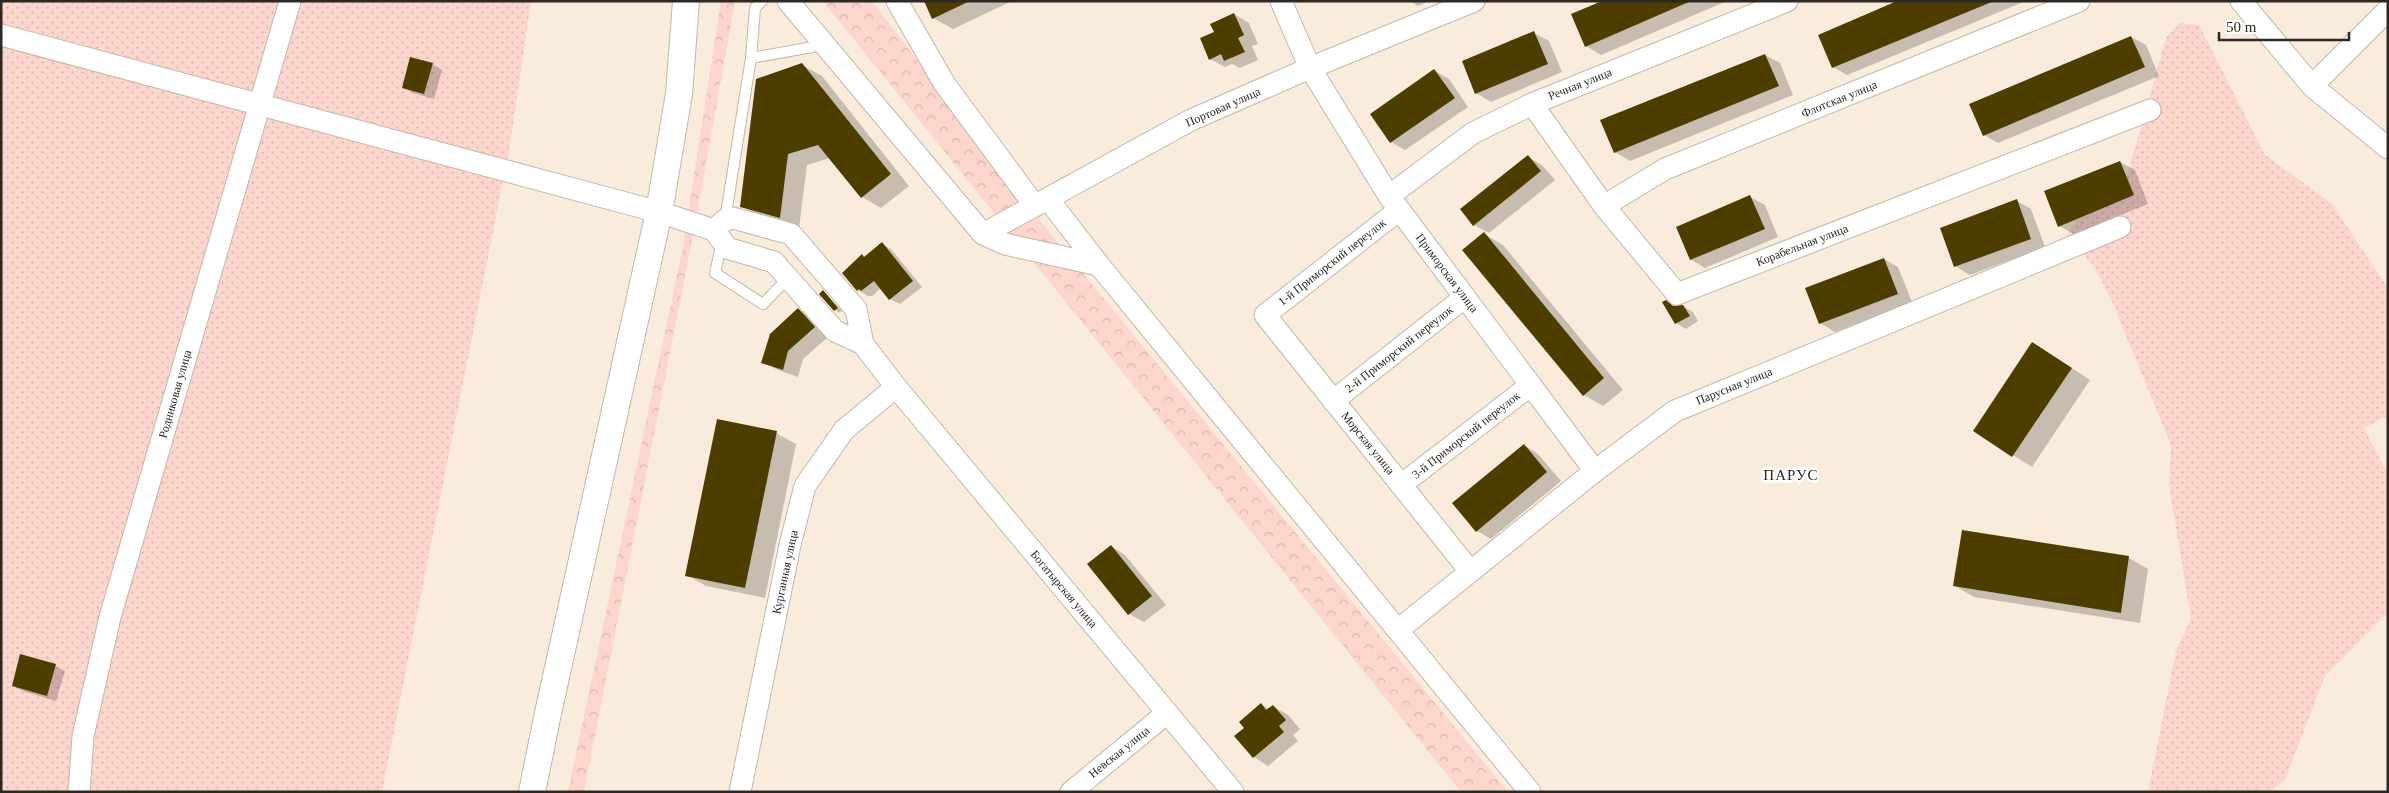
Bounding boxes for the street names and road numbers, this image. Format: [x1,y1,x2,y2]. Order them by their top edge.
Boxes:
street label: Речная улица [1546,65,1615,103]
street label: Флотская улица [1799,77,1880,121]
street label: Портовая улица [1183,84,1263,130]
street label: 1-й Приморский переулок [1275,215,1389,309]
street label: Корабельная улица [1754,221,1851,269]
street label: Приморская улица [1413,231,1482,316]
street label: 2-й Приморский переулок [1342,302,1456,396]
street label: Родниковая улица [156,348,194,440]
street label: Парусная улица [1694,364,1775,408]
street label: 3-й Приморский переулок [1409,388,1523,482]
street label: Морская улица [1338,409,1398,478]
street label: Курганная улица [769,528,801,615]
street label: Богатырская улица [1028,548,1101,631]
street label: Невская улица [1086,723,1153,781]

